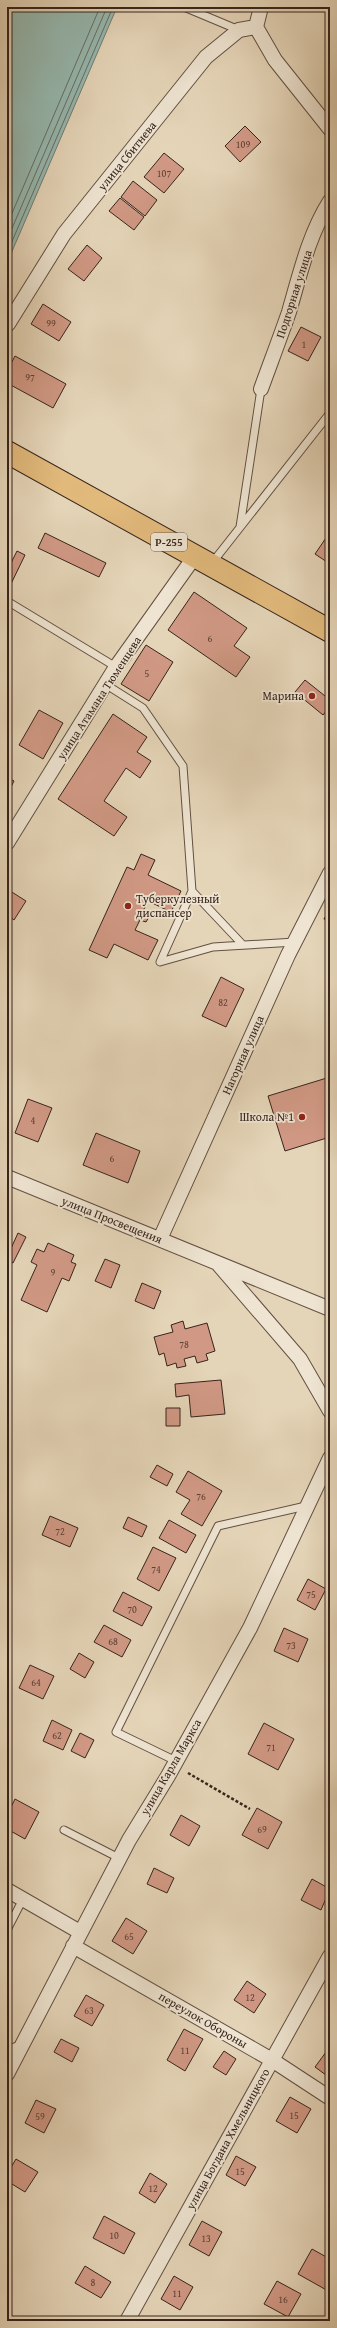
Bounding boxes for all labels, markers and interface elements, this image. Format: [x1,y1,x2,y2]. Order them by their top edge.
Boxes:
street label: улица Сбитнева [93,117,160,195]
house number: 109 [236,137,250,152]
house number: 107 [157,166,171,181]
street label: Подгорная улица [271,247,316,340]
house number: 99 [46,316,56,331]
house number: 1 [302,337,307,352]
house number: 97 [25,370,35,385]
road number: Р-255 [151,533,187,551]
house number: 6 [208,631,213,646]
street label: улица Атамана Тюменцева [52,632,145,764]
house number: 5 [145,666,150,681]
place label: Марина [263,687,304,704]
marker: Марина [307,691,317,701]
place label: Туберкулезный диспансер [136,890,219,921]
marker: Туберкулезный диспансер [123,901,133,911]
house number: 82 [218,995,228,1010]
street label: Нагорная улица [217,1012,268,1097]
place label: Школа №1 [239,1108,294,1125]
marker: Школа №1 [297,1112,307,1122]
house number: 4 [31,1113,36,1128]
house number: 6 [110,1151,115,1166]
street label: улица Просвещения [58,1191,165,1248]
house number: 9 [51,1265,56,1280]
house number: 78 [179,1337,189,1352]
house number: 76 [196,1489,206,1504]
house number: 72 [55,1524,65,1539]
house number: 74 [151,1562,161,1577]
house number: 75 [306,1587,316,1602]
house number: 70 [127,1602,137,1617]
house number: 68 [108,1634,118,1649]
house number: 73 [286,1638,296,1653]
house number: 64 [31,1675,41,1690]
street label: улица Карла Маркса [136,1715,205,1819]
house number: 62 [52,1728,62,1743]
house number: 71 [266,1740,276,1755]
house number: 69 [257,1822,267,1837]
house number: 65 [124,1929,134,1944]
street label: переулок Обороны [156,1987,251,2052]
house number: 12 [245,1990,255,2005]
house number: 63 [84,2003,94,2018]
house number: 11 [180,2043,190,2058]
street label: улица Богдана Хмельницкого [181,2065,274,2213]
house number: 15 [289,2108,299,2123]
house number: 59 [35,2109,45,2124]
house number: 15 [235,2164,245,2179]
house number: 12 [148,2181,158,2196]
house number: 10 [109,2228,119,2243]
house number: 13 [201,2231,211,2246]
house number: 8 [91,2275,96,2290]
house number: 11 [172,2286,182,2301]
house number: 16 [278,2292,288,2307]

